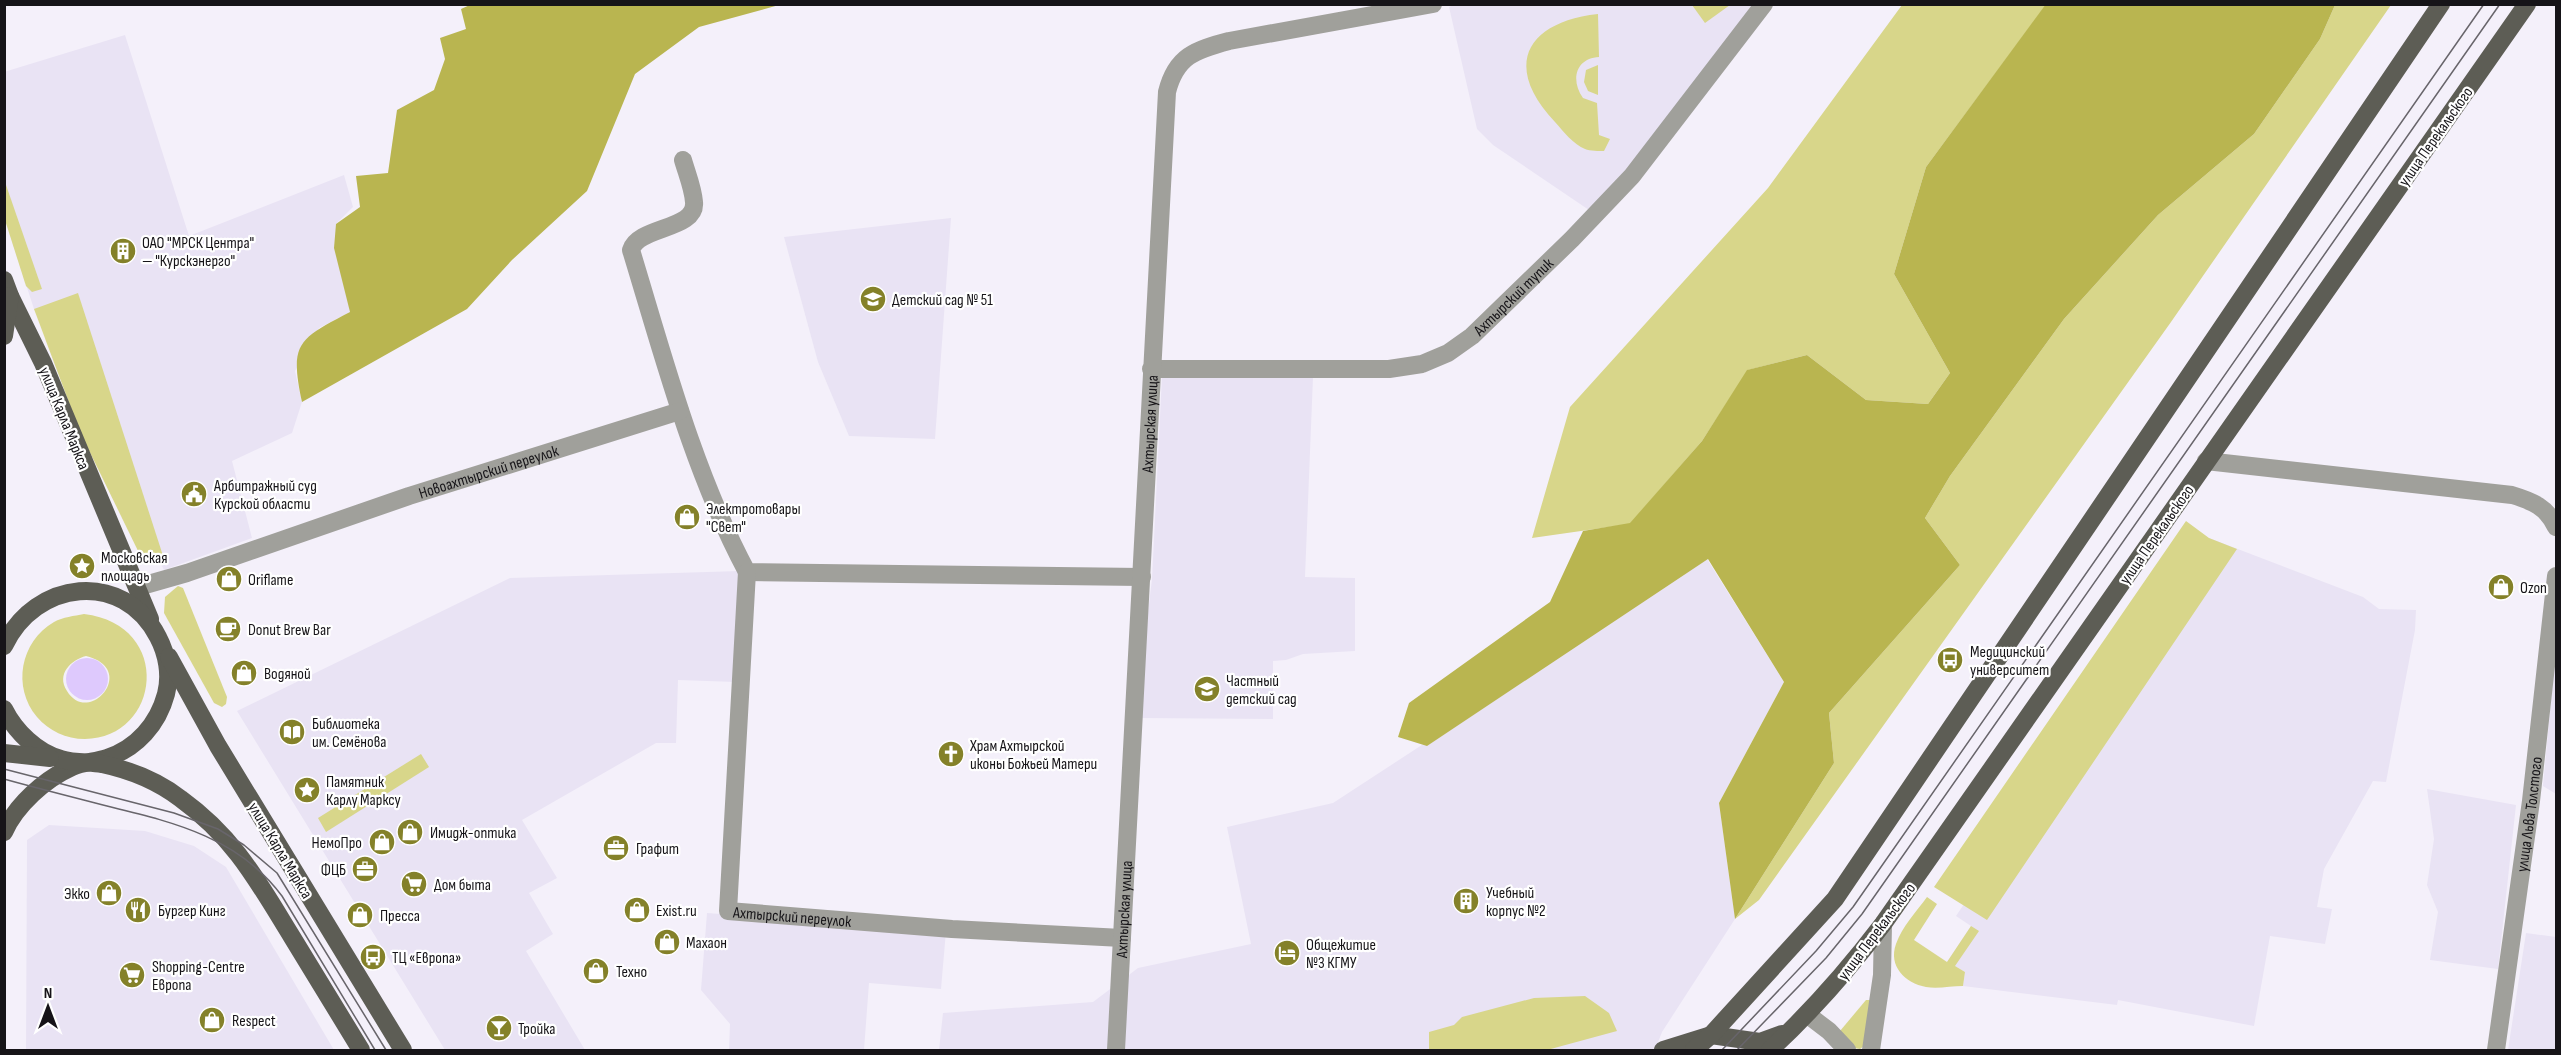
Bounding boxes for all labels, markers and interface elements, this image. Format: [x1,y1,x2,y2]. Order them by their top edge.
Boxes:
street label: улица Перекальского [2395,84,2477,190]
place label: ОАО "МРСК Центра" — "Курскэнерго" [142,234,254,271]
building icon: ОАО "МРСК Центра" — "Курскэнерго" [108,236,138,266]
street label: Ахтырский тупик [1469,254,1558,341]
school or university icon: Детский сад № 51 [858,284,888,314]
place label: Детский сад № 51 [892,291,993,310]
street label: улица Карла Маркса [34,365,93,473]
street label: Ахтырская улица [1139,375,1163,474]
street label: Новоахтырский переулок [416,441,562,503]
place label: Арбитражный суд Курской области [213,477,317,514]
public building icon: Арбитражный суд Курской области [179,479,209,509]
street label: улица Перекальского [2116,482,2198,588]
place label: Электротовары "Свет" [706,500,801,537]
shop icon: Электротовары "Свет" [672,502,702,532]
place label: Московская площадь [101,549,168,586]
place icon: Московская площадь [67,551,97,581]
shop icon: Oriflame [214,564,244,594]
place label: Oriflame [248,571,293,590]
shop icon: Ozon [2486,572,2516,602]
place label: Ozon [2520,579,2547,598]
cafe icon: Donut Brew Bar [213,614,243,644]
place label: Donut Brew Bar [248,621,331,640]
place label: Медицинский университет [1970,643,2049,680]
bus stop icon: Медицинский университет [1935,645,1965,675]
shop icon: Водяной [229,658,259,688]
place label: Водяной [264,665,311,684]
place label: Частный детский сад [1226,672,1297,709]
school or university icon: Частный детский сад [1192,674,1222,704]
place label: Библиотека им. Семёнова [312,715,387,752]
library icon: Библиотека им. Семёнова [277,717,307,747]
place label: Храм Ахтырской иконы Божьей Матери [969,737,1097,774]
church icon: Храм Ахтырской иконы Божьей Матери [936,739,966,769]
street label: улица Льва Толстого [2513,756,2547,873]
place label: Памятник Карлу Марксу [326,773,401,810]
place icon: Памятник Карлу Марксу [292,775,322,805]
street label: улица Карла Маркса [244,799,316,902]
shop icon: Имидж-оптика [395,817,425,847]
place label: Имидж-оптика [430,824,516,843]
shop icon: НемоПро [367,827,397,857]
office icon: Графит [601,833,631,863]
place label: НемоПро [312,834,362,853]
place label: Графит [636,840,679,859]
office icon: ФЦБ [350,854,380,884]
street label: Ахтырская улица [1113,860,1137,960]
place label: ФЦБ [321,861,346,880]
supermarket icon: Дом быта [399,869,429,899]
place label: Дом быта [434,876,491,895]
shop icon: Экко [94,878,124,908]
street label: улица Перекальского [1835,880,1920,984]
place label: Учебный корпус №2 [1486,884,1546,921]
place label: Экко [64,885,90,904]
building icon: Учебный корпус №2 [1451,886,1481,916]
restaurant icon: Бургер Кинг [123,895,153,925]
shop icon: Exist.ru [622,895,652,925]
shop icon: Пресса [345,900,375,930]
place label: Бургер Кинг [158,902,226,921]
place label: Exist.ru [656,902,697,921]
street label: Ахтырский переулок [731,903,853,932]
place label: Пресса [380,907,420,926]
shop icon: Махаон [652,927,682,957]
place label: Махаон [686,934,727,953]
place label: Общежитие №3 КГМУ [1306,936,1376,973]
hotel icon: Общежитие №3 КГМУ [1272,938,1302,968]
bus stop icon: ТЦ «Европа» [358,942,388,972]
place label: ТЦ «Европа» [392,949,461,968]
shop icon: Техно [581,956,611,986]
place label: Shopping-Centre Европа [152,958,245,995]
supermarket icon: Shopping-Centre Европа [117,960,147,990]
place label: Техно [616,963,647,982]
north arrow [18,977,78,1037]
text: N [44,984,52,1003]
shop icon: Respect [197,1005,227,1035]
place label: Respect [232,1012,276,1031]
bar icon: Тройка [484,1013,514,1043]
place label: Тройка [518,1020,555,1039]

